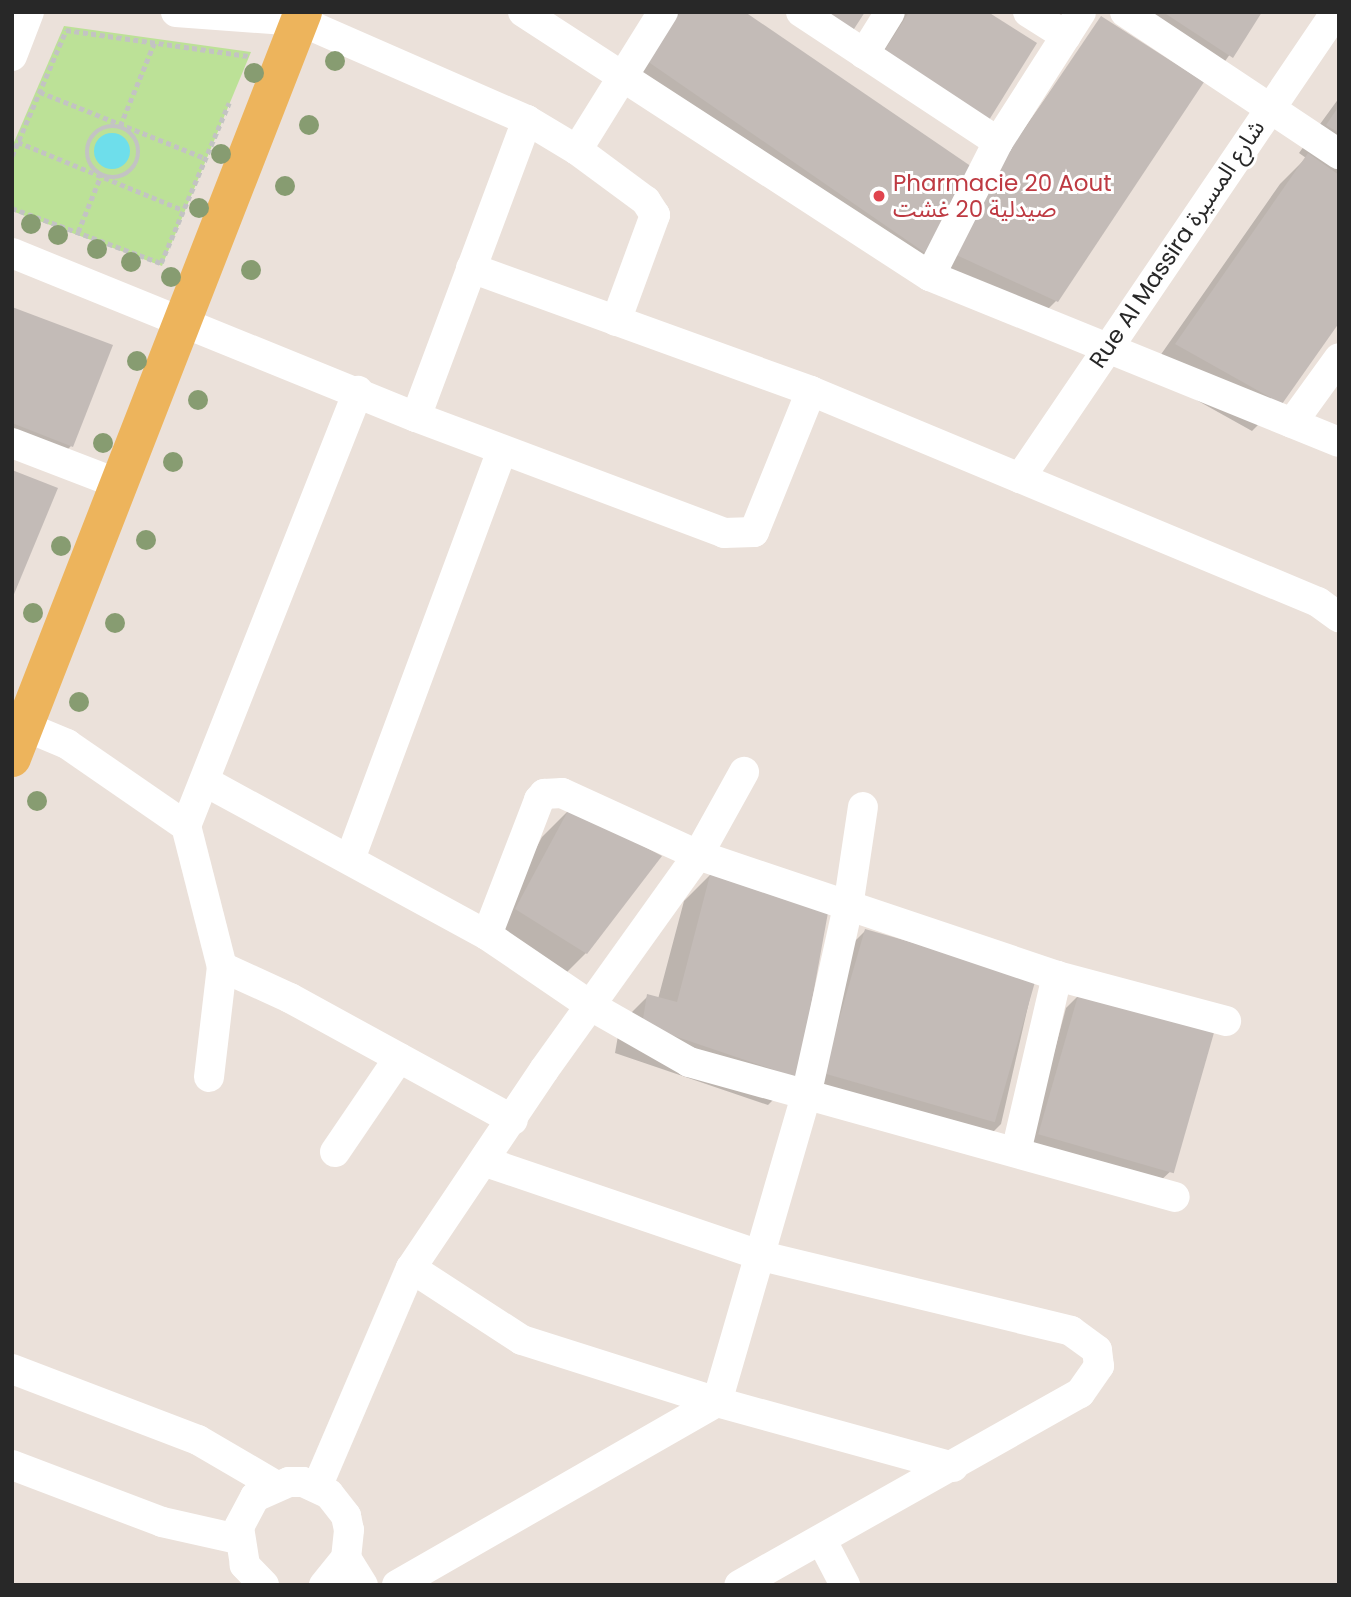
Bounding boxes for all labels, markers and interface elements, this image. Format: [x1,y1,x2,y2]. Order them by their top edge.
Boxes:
street label: Rue Al Massira شارع المسيرة [1084,115,1270,373]
place label: Pharmacie 20 Aout صيدلية 20 غشت [893,169,1112,223]
marker: Pharmacie 20 Aout صيدلية 20 غشت [871,188,887,204]

